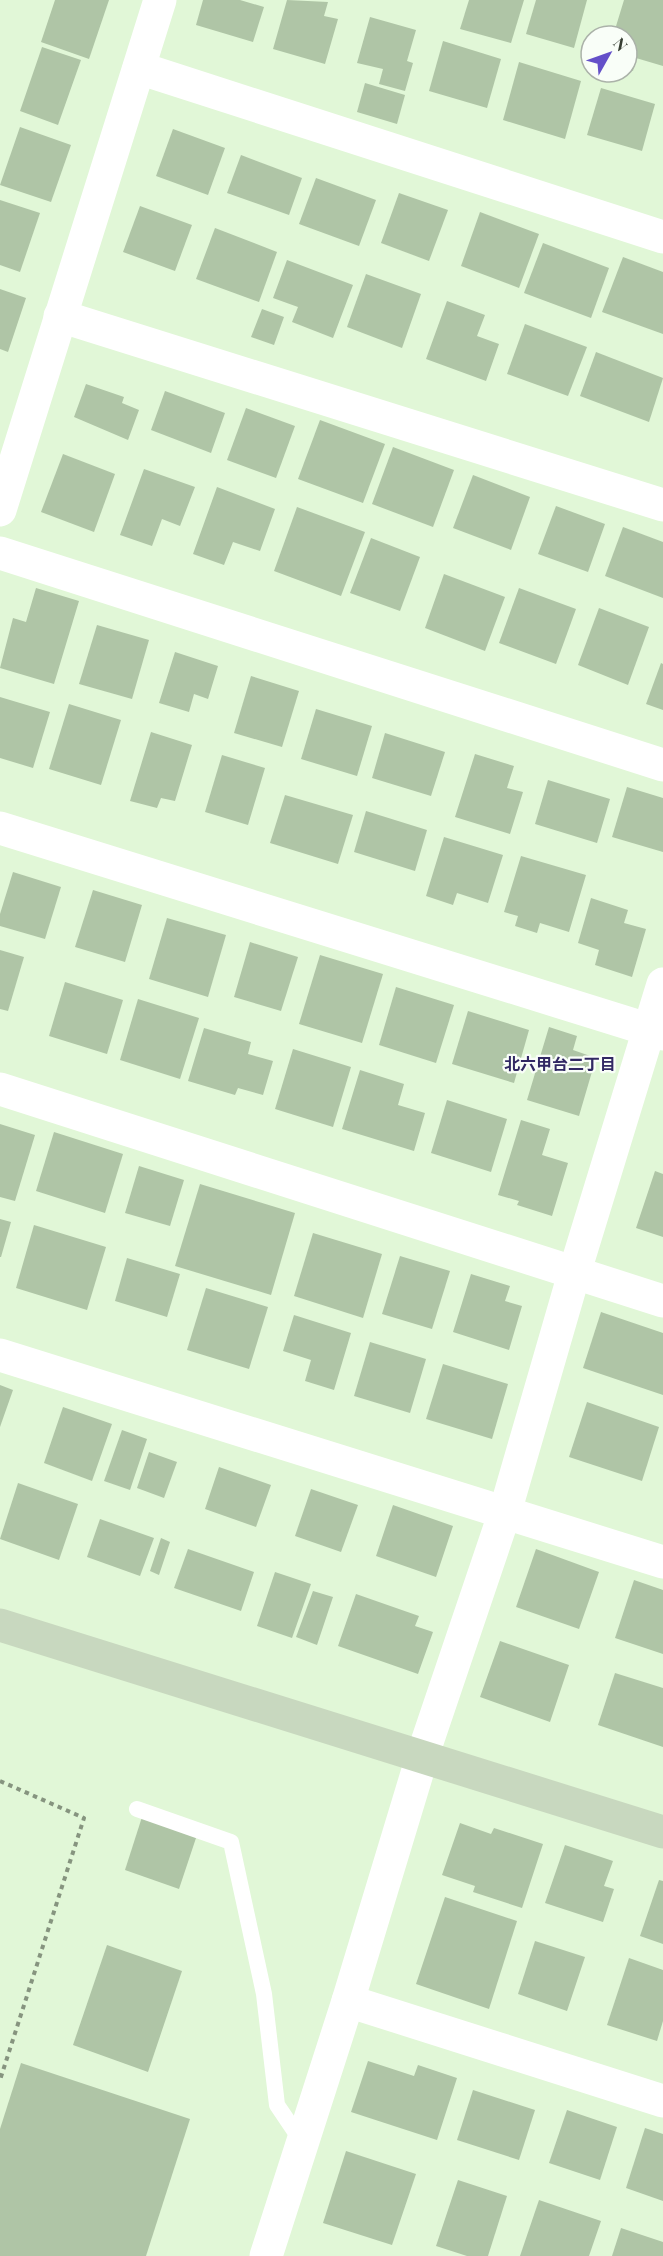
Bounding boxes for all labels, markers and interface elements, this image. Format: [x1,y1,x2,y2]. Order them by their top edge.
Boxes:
north arrow [579,24,639,84]
text: N [609,33,633,56]
district label: 北六甲台二丁目 [504,1053,616,1074]

